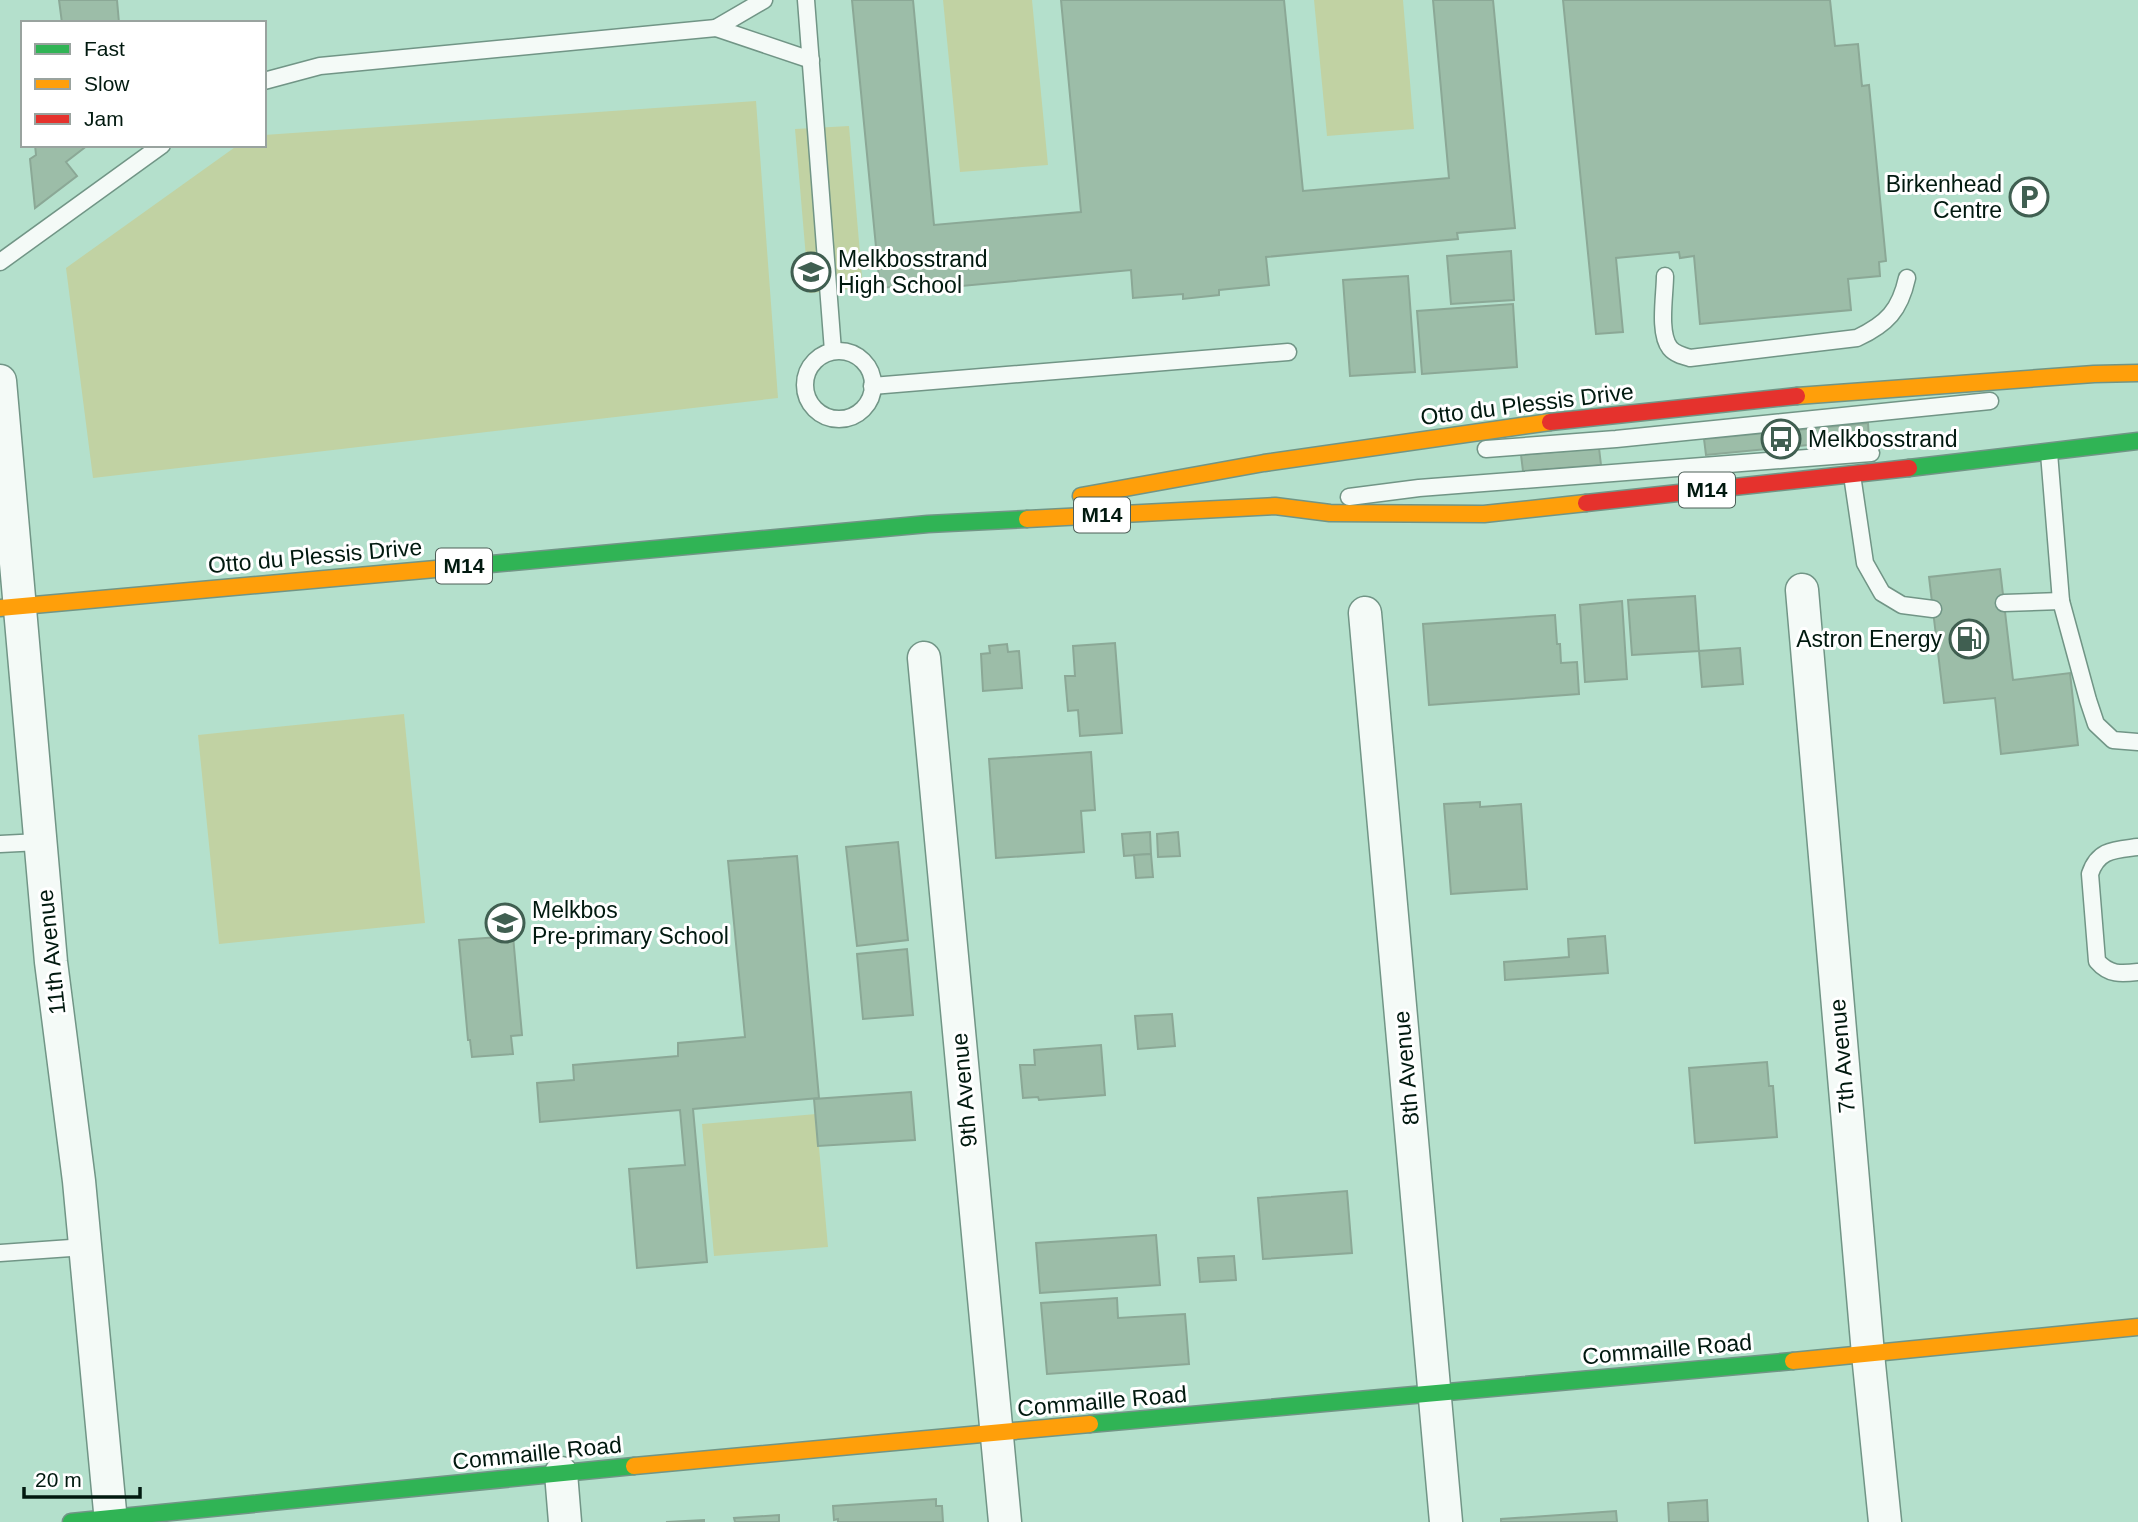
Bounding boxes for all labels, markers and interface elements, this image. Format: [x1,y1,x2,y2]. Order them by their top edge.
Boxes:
legend [21,21,266,147]
text: Fast [84,37,125,60]
text: Slow [84,72,130,95]
text: Jam [84,107,124,130]
place label: Birkenhead Centre [1886,171,2002,223]
parking icon: Birkenhead Centre [2008,176,2050,218]
place label: Melkbosstrand High School [838,246,988,298]
school or university icon: Melkbosstrand High School [790,251,832,293]
street label: Otto du Plessis Drive [1419,378,1635,430]
bus stop icon: Melkbosstrand [1760,418,1802,460]
place label: Melkbosstrand [1808,426,1958,452]
road number: M14 [1679,472,1735,508]
road number: M14 [1074,498,1130,532]
street label: Otto du Plessis Drive [207,534,423,578]
road number: M14 [436,548,492,584]
fuel station icon: Astron Energy [1948,618,1990,660]
place label: Astron Energy [1796,626,1942,652]
street label: 11th Avenue [31,888,71,1016]
place label: Melkbos Pre-primary School [532,897,729,949]
school or university icon: Melkbos Pre-primary School [484,902,526,944]
street label: 7th Avenue [1824,998,1860,1114]
street label: 8th Avenue [1388,1010,1424,1126]
street label: 9th Avenue [946,1032,982,1148]
street label: Commaille Road [1581,1329,1753,1369]
street label: Commaille Road [1016,1381,1188,1421]
street label: Commaille Road [451,1431,623,1475]
scale bar [24,1456,140,1500]
text: 20 m [35,1468,82,1491]

